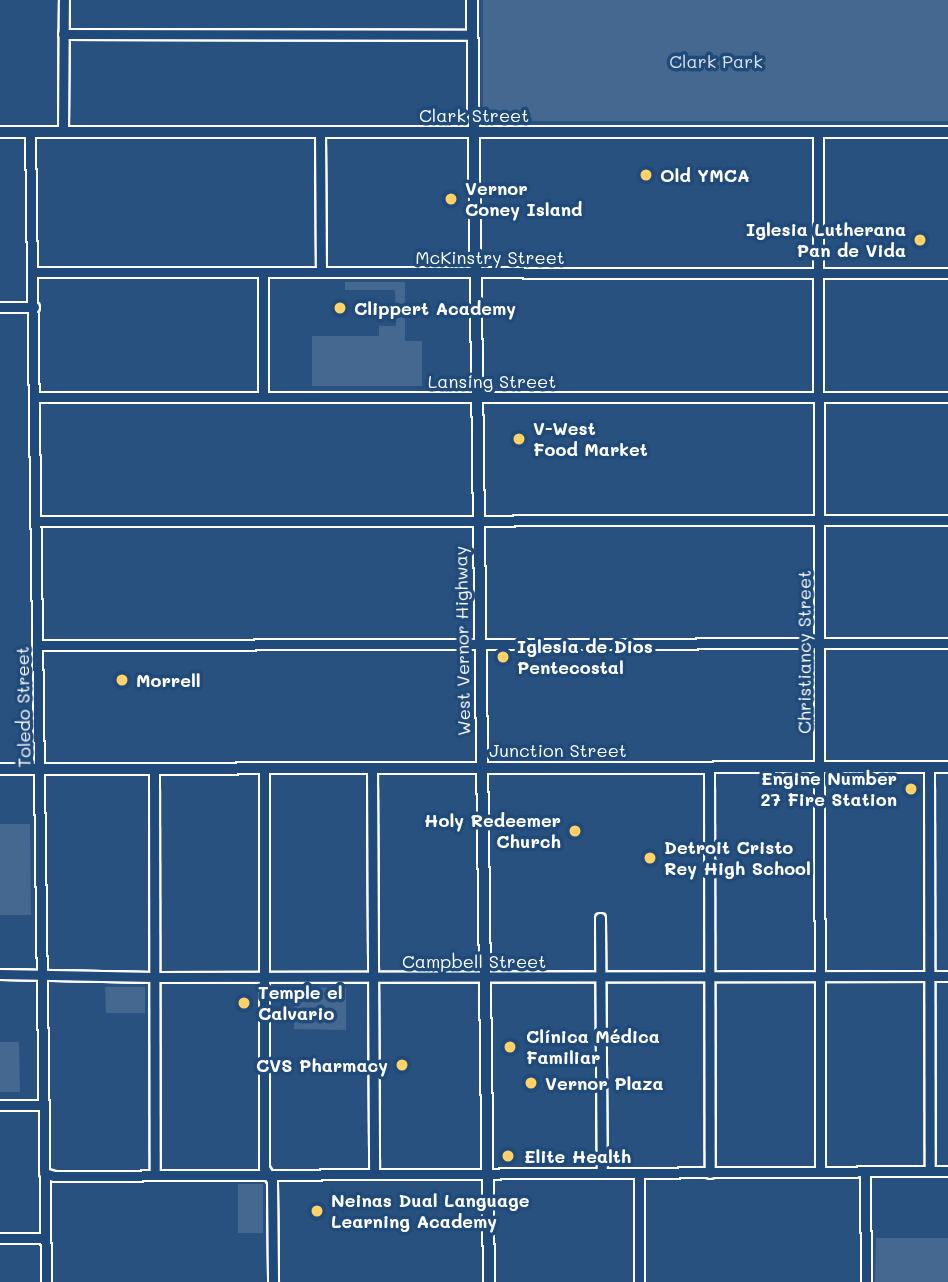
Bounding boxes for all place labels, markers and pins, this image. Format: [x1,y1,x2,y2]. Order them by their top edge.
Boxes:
place label: Old YMCA [660,164,750,186]
marker: Old YMCA [638,167,654,183]
place label: Vernor Coney Island [465,178,582,220]
marker: Vernor Coney Island [443,191,459,207]
place label: Iglesia Lutherana Pan de Vida [746,219,906,262]
marker: Iglesia Lutherana Pan de Vida [912,232,928,248]
place label: Clippert Academy [354,297,516,319]
marker: Clippert Academy [332,300,348,316]
place label: V-West Food Market [533,418,648,460]
marker: V-West Food Market [511,431,527,447]
place label: Iglesia de Dios Pentecostal [517,636,653,678]
marker: Iglesia de Dios Pentecostal [495,649,511,665]
place label: Morrell [136,669,201,691]
marker: Morrell [114,672,130,688]
place label: Engine Number 27 Fire Station [761,768,897,810]
marker: Engine Number 27 Fire Station [903,781,919,797]
place label: Holy Redeemer Church [424,810,561,852]
marker: Holy Redeemer Church [567,823,583,839]
place label: Detroit Cristo Rey High School [664,837,811,880]
marker: Detroit Cristo Rey High School [642,850,658,866]
place label: Temple el Calvario [258,982,343,1024]
marker: Temple el Calvario [236,995,252,1011]
place label: Clínica Médica Familiar [526,1026,660,1068]
marker: Clínica Médica Familiar [500,1037,520,1057]
place label: CVS Pharmacy [256,1054,388,1076]
marker: CVS Pharmacy [394,1057,410,1073]
place label: Vernor Plaza [545,1072,664,1094]
marker: Vernor Plaza [523,1075,539,1091]
place label: Elite Health [524,1145,631,1167]
marker: Elite Health [498,1146,518,1166]
place label: Neinas Dual Language Learning Academy [331,1190,529,1232]
marker: Neinas Dual Language Learning Academy [309,1203,325,1219]

